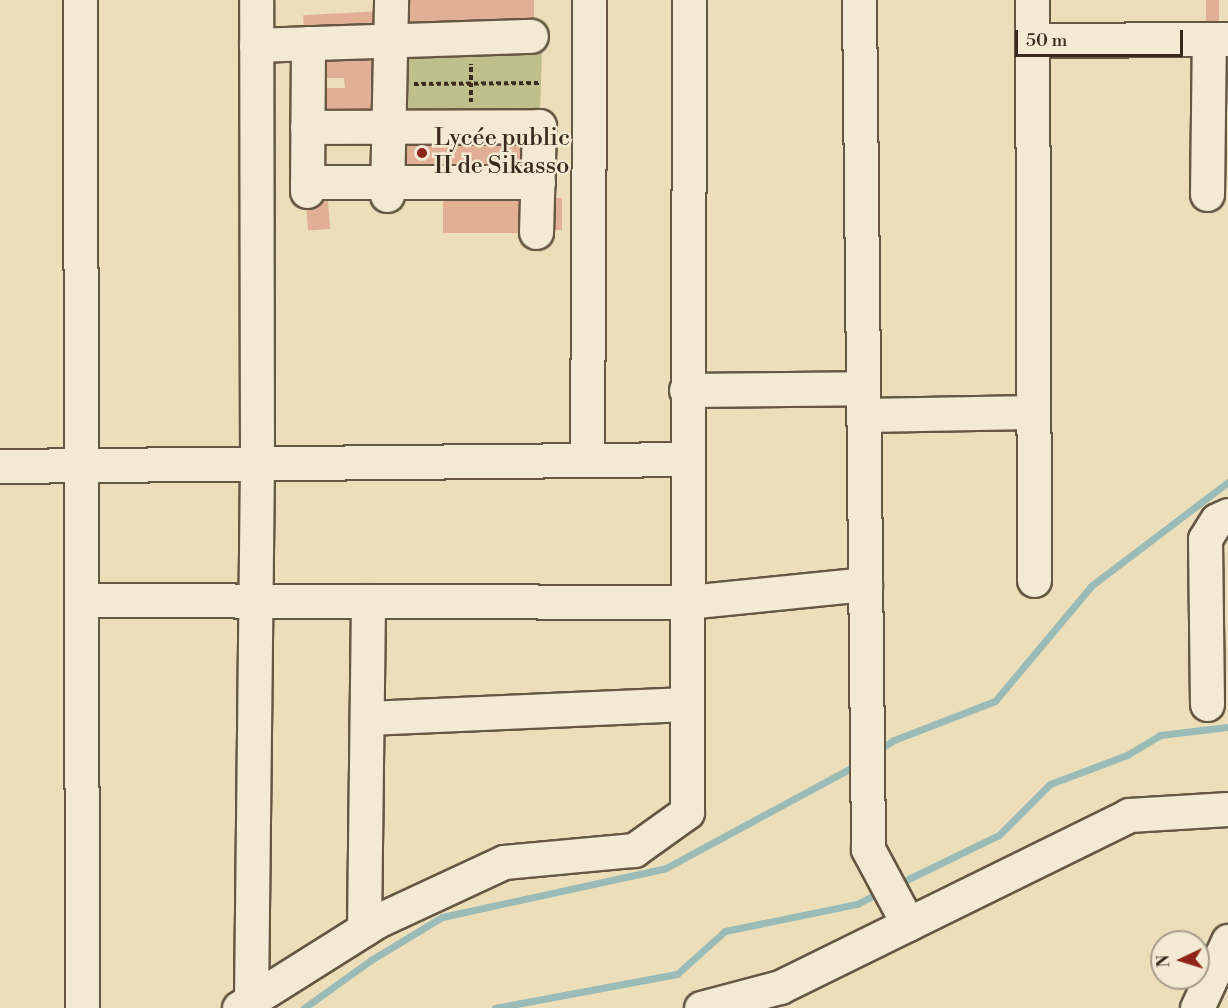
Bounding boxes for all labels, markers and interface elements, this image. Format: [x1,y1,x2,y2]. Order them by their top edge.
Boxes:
scale bar [1018,18,1186,56]
text: 50 m [1026,29,1067,52]
place label: Lycée public II de Sikasso [434,125,570,181]
marker: Lycée public II de Sikasso [415,146,429,160]
north arrow [1150,930,1210,990]
text: N [1154,954,1174,968]

